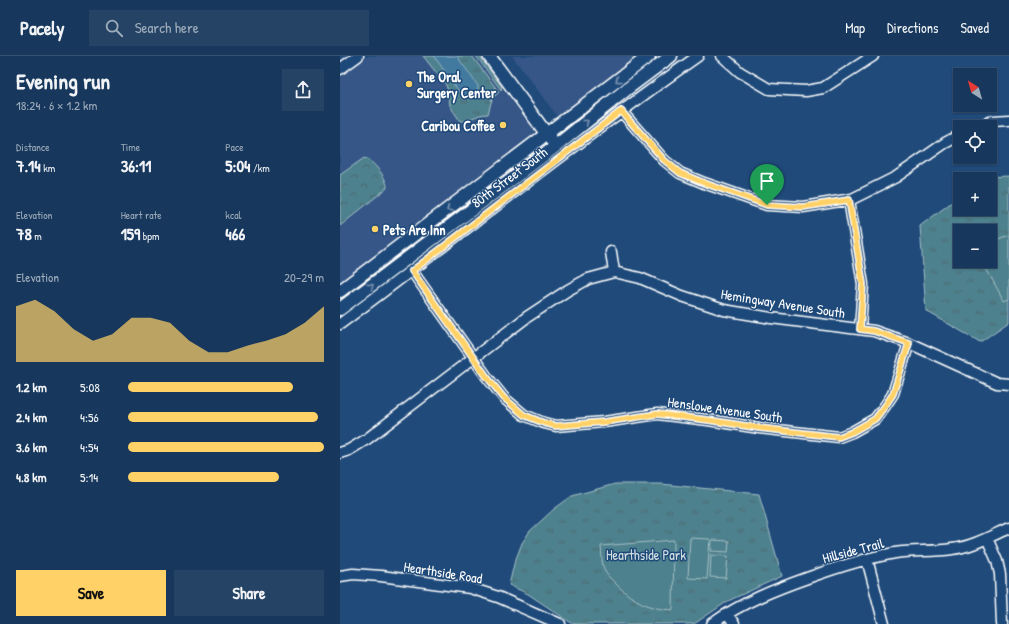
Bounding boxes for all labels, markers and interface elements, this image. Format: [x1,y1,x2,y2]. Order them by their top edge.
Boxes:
search box [89,10,369,46]
text: Pacely [20,15,65,41]
icon: search [103,17,125,39]
text: Search here [135,17,199,38]
text: Map [845,18,865,37]
text: Directions [887,18,938,37]
text: Saved [960,18,989,37]
text: Evening run [16,66,110,96]
place label: The Oral Surgery Center [416,67,497,104]
north arrow [953,68,997,112]
map controls [953,68,997,268]
button: share [282,69,324,111]
one-way arrow [615,75,622,82]
marker: The Oral Surgery Center [404,79,414,89]
text: 18:24 · 6 × 1.2 km [16,96,97,114]
place label: Caribou Coffee [421,116,495,135]
marker: Caribou Coffee [498,120,508,130]
one-way arrow [582,120,589,127]
button: locate [953,120,997,164]
text: Distance [16,140,50,154]
text: Time [121,140,140,154]
text: Pace [225,140,244,154]
street label: 80th Street South [467,142,551,212]
text: 7.14 [16,154,41,177]
text: 36:11 [121,154,151,177]
text: 5:04 [225,154,250,177]
text: km [41,161,55,175]
text: /km [250,161,270,175]
pin [750,164,784,205]
icon: arrive [756,170,778,192]
button: + [953,172,997,216]
one-way arrow [446,204,453,211]
text: Elevation [16,208,53,222]
text: Heart rate [121,208,162,222]
text: kcal [225,208,241,222]
place label: Pets Are Inn [383,220,446,239]
text: 78 [16,222,32,245]
text: 159 [121,222,140,245]
text: 466 [225,222,245,245]
marker: Pets Are Inn [370,224,380,234]
button: − [953,224,997,268]
text: m [32,229,42,243]
text: bpm [140,229,160,243]
text: Elevation [16,268,59,286]
text: 20–29 m [284,268,324,286]
one-way arrow [367,283,374,290]
street label: Hemingway Avenue South [719,284,847,323]
text: 1.2 km [16,378,47,396]
text: 5:08 [80,378,100,396]
street label: Henslowe Avenue South [666,392,784,426]
text: 2.4 km [16,408,47,426]
text: 4:56 [80,408,99,426]
text: 3.6 km [16,438,47,456]
text: 4:54 [80,438,98,456]
text: 4.8 km [16,468,47,486]
text: 5:14 [80,468,98,486]
street label: Hillside Trail [820,533,886,567]
park label: Hearthside Park [606,545,686,564]
street label: Hearthside Road [402,556,484,588]
button: Save [16,570,166,616]
button: Share [174,570,324,616]

